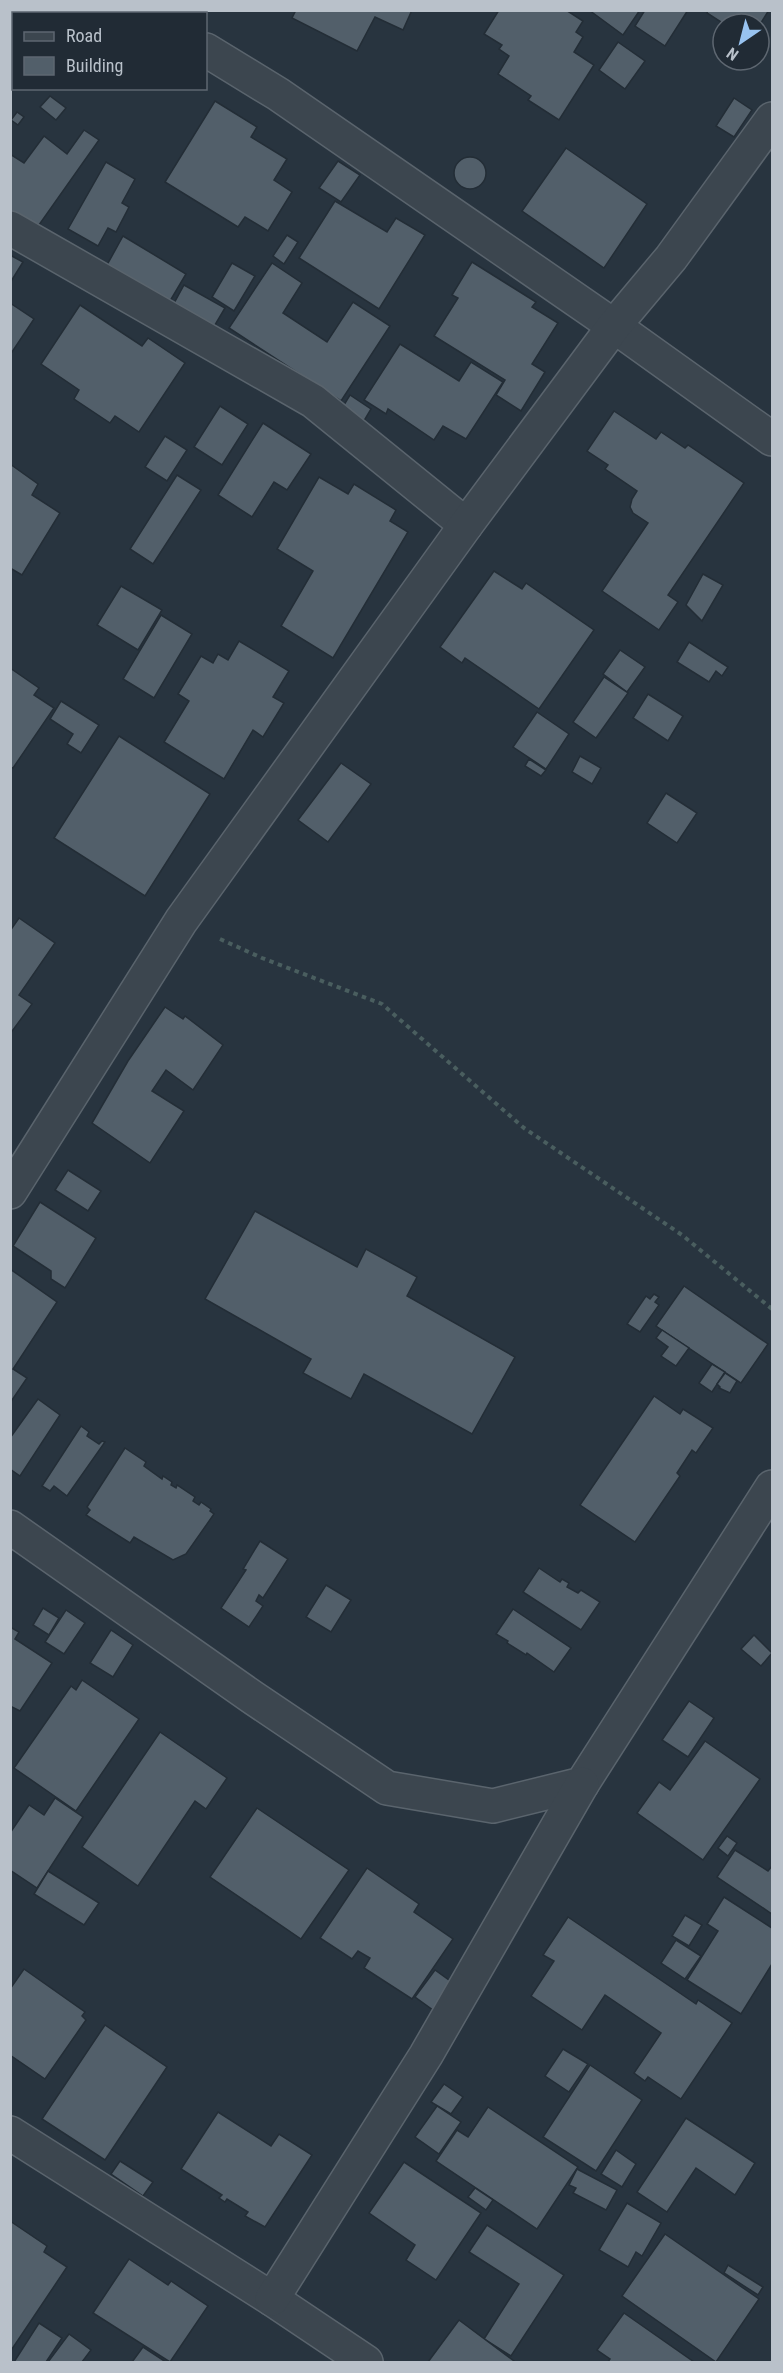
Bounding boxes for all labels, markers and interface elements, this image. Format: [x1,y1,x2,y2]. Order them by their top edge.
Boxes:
legend [12,12,207,90]
north arrow [711,12,771,72]
text: Road [66,25,102,46]
text: N [723,43,742,64]
text: Building [66,55,123,76]

